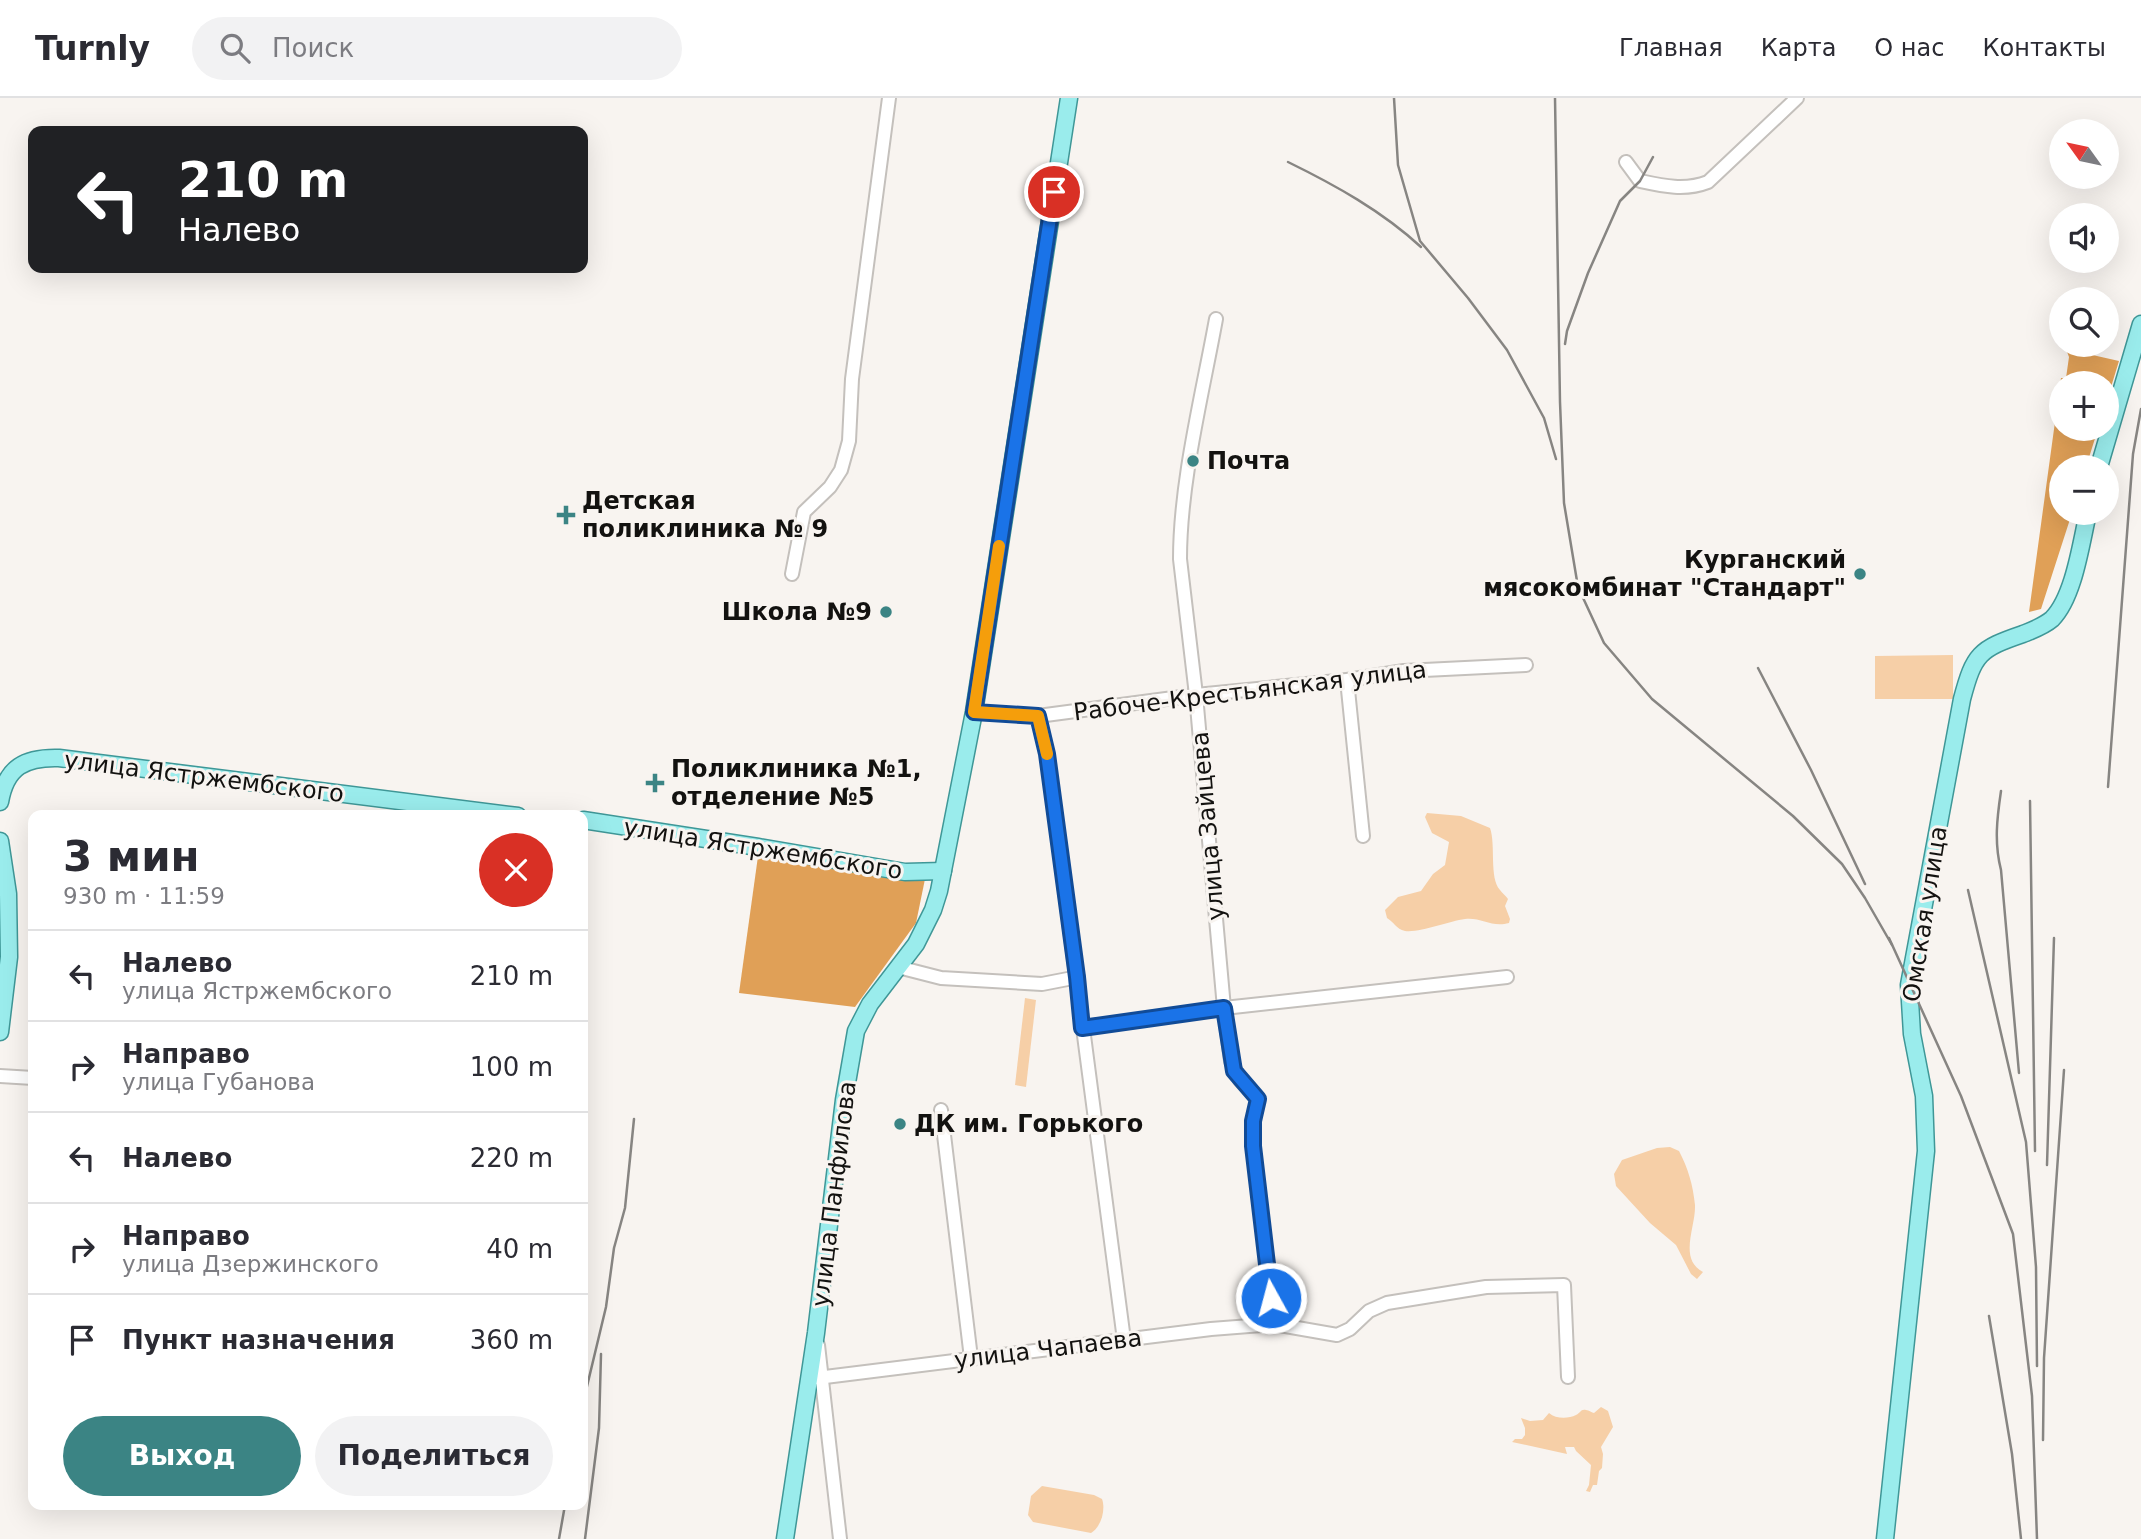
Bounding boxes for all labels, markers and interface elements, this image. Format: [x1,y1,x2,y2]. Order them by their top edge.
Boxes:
search box [192,17,682,80]
text: Turnly [35,29,150,68]
icon: search [216,29,254,67]
text: Поиск [272,33,354,63]
text: Главная [1619,34,1723,62]
text: Карта [1761,34,1836,62]
text: О нас [1874,34,1944,62]
text: Контакты [1982,34,2106,62]
north arrow [2049,119,2119,189]
map controls [2049,119,2119,525]
text: 210 m [178,152,348,209]
icon: left [63,154,154,245]
pin [1024,162,1084,222]
icon: arrive [1035,173,1073,211]
button: sound [2049,203,2119,273]
text: Налево [178,211,300,249]
button: search [2049,287,2119,357]
button: + [2049,371,2119,441]
place label: Почта [1207,447,1290,475]
marker: Почта [1185,453,1201,469]
button: − [2049,455,2119,525]
place label: Детская поликлиника № 9 [582,487,828,543]
marker: Детская поликлиника № 9 [556,505,576,525]
place label: Курганский мясокомбинат "Стандарт" [1483,546,1846,602]
marker: Курганский мясокомбинат "Стандарт" [1852,566,1868,582]
place label: Школа №9 [722,598,872,626]
marker: Школа №9 [878,604,894,620]
street label: Рабоче-Крестьянская улица [1072,655,1428,727]
street label: улица Зайцева [1186,730,1230,922]
street label: улица Ястржембского [62,746,346,808]
place label: Поликлиника №1, отделение №5 [671,755,922,811]
marker: Поликлиника №1, отделение №5 [645,773,665,793]
street label: улица Ястржембского [622,813,904,885]
street label: Омская улица [1897,824,1953,1004]
text: 3 мин [63,832,200,881]
button: close [479,833,553,907]
text: 930 m · 11:59 [63,883,225,909]
text: Налево [122,948,232,978]
icon: left [63,957,101,995]
text: 210 m [470,961,553,991]
text: улица Ястржембского [122,978,392,1004]
text: Направо [122,1039,250,1069]
icon: right [63,1048,101,1086]
text: 100 m [470,1052,553,1082]
text: улица Губанова [122,1069,315,1095]
street label: улица Панфилова [806,1080,862,1308]
place label: ДК им. Горького [914,1110,1143,1138]
marker: ДК им. Горького [892,1116,908,1132]
icon: left [63,1139,101,1177]
text: Налево [122,1143,232,1173]
text: 220 m [470,1143,553,1173]
text: Направо [122,1221,250,1251]
icon: right [63,1230,101,1268]
text: 40 m [486,1234,553,1264]
text: улица Дзержинского [122,1251,379,1277]
position arrow [1234,1261,1308,1335]
icon: arrive [63,1321,101,1359]
street label: улица Чапаева [952,1324,1144,1374]
text: Пункт назначения [122,1325,395,1355]
text: 360 m [470,1325,553,1355]
button: Выход [63,1416,301,1496]
button: Поделиться [315,1416,553,1496]

